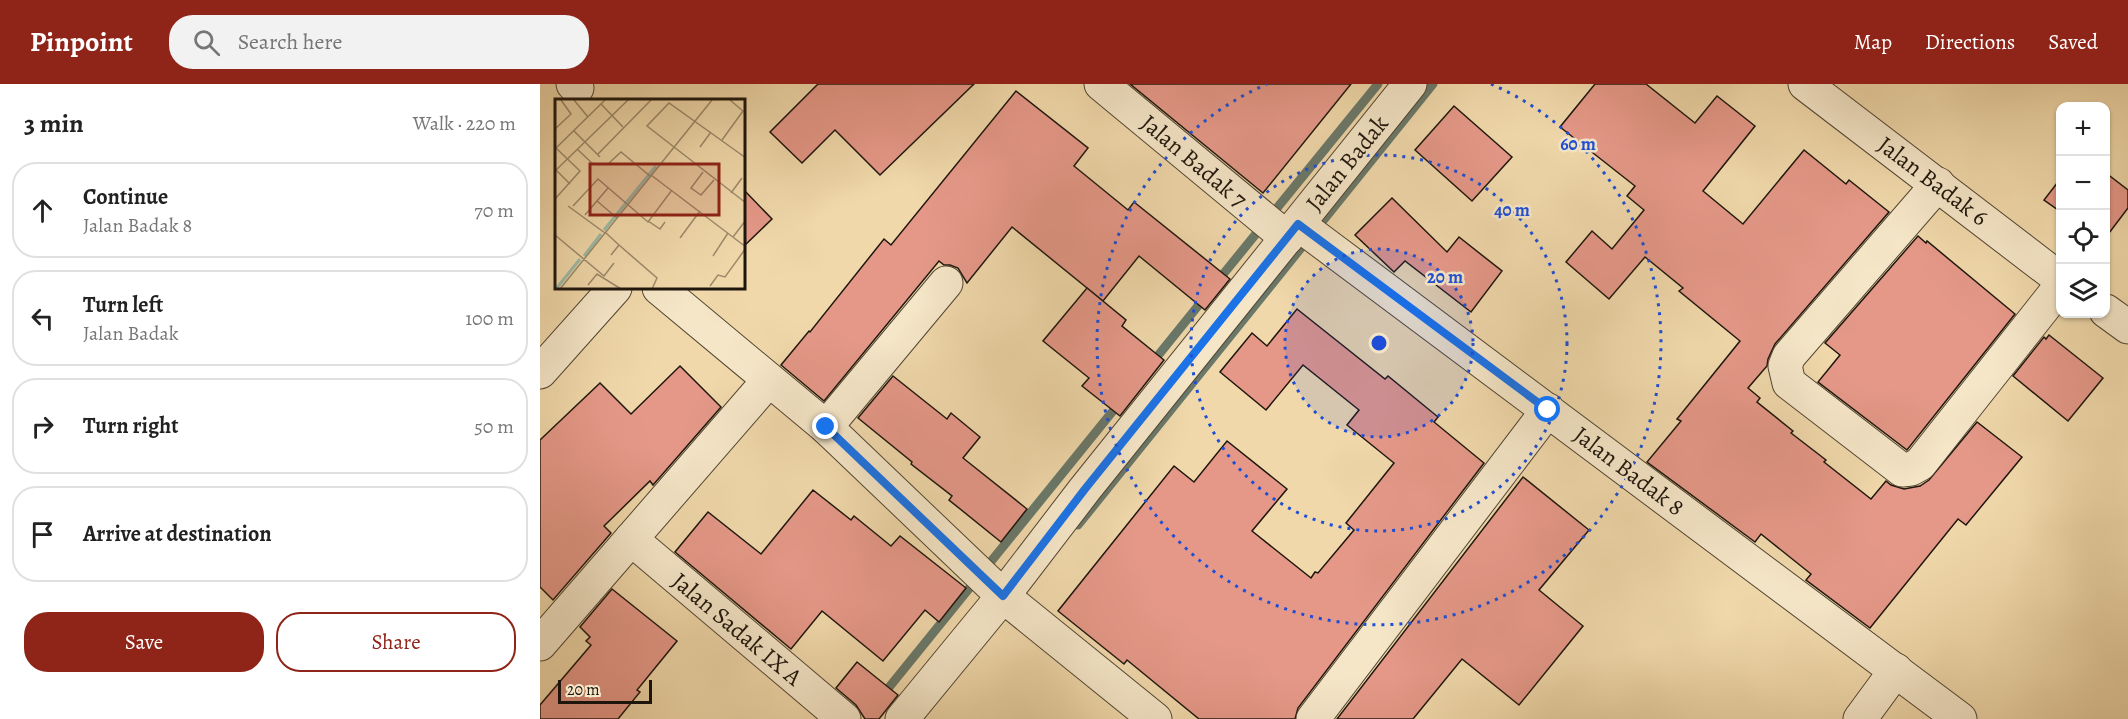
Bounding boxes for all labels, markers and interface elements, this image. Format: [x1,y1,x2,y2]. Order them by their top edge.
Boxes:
search box [169,15,589,69]
text: Pinpoint [30,23,133,61]
icon: search [190,26,223,59]
text: Search here [238,27,342,57]
text: Map [1854,28,1892,56]
text: Directions [1925,28,2015,56]
text: Saved [2048,28,2098,56]
inset map [555,99,746,290]
map controls [2056,102,2110,318]
button: + [2056,102,2110,156]
text: 3 min [24,106,84,141]
street label: Jalan Badak 7 [1134,107,1255,215]
street label: Jalan Badak [1298,108,1396,218]
text: Walk · 220 m [413,110,516,137]
street label: Jalan Badak 6 [1871,129,1995,233]
text: 60 m [1560,132,1596,156]
button: − [2056,156,2110,210]
text: Continue [83,182,168,212]
icon: ahead [26,194,59,227]
text: 70 m [474,197,514,224]
text: 40 m [1494,198,1530,222]
button: locate [2056,210,2110,264]
text: Jalan Badak 8 [83,212,192,239]
button: layers [2056,264,2110,318]
text: 20 m [1427,265,1463,289]
text: Turn left [83,290,163,320]
icon: left [26,302,59,335]
text: 100 m [465,305,514,332]
text: Jalan Badak [83,320,179,347]
centre of rings [1369,333,1389,353]
route start [1534,396,1560,422]
icon: right [26,410,59,443]
text: Turn right [83,411,179,441]
text: 50 m [474,413,514,440]
route end [812,413,838,439]
street label: Jalan Badak 8 [1567,419,1691,523]
icon: arrive [26,518,59,551]
text: Arrive at destination [83,519,272,549]
street label: Jalan Sadak IX A [665,565,810,694]
button: Save [24,612,264,672]
button: Share [276,612,516,672]
scale bar [558,677,652,704]
text: 20 m [567,679,600,701]

